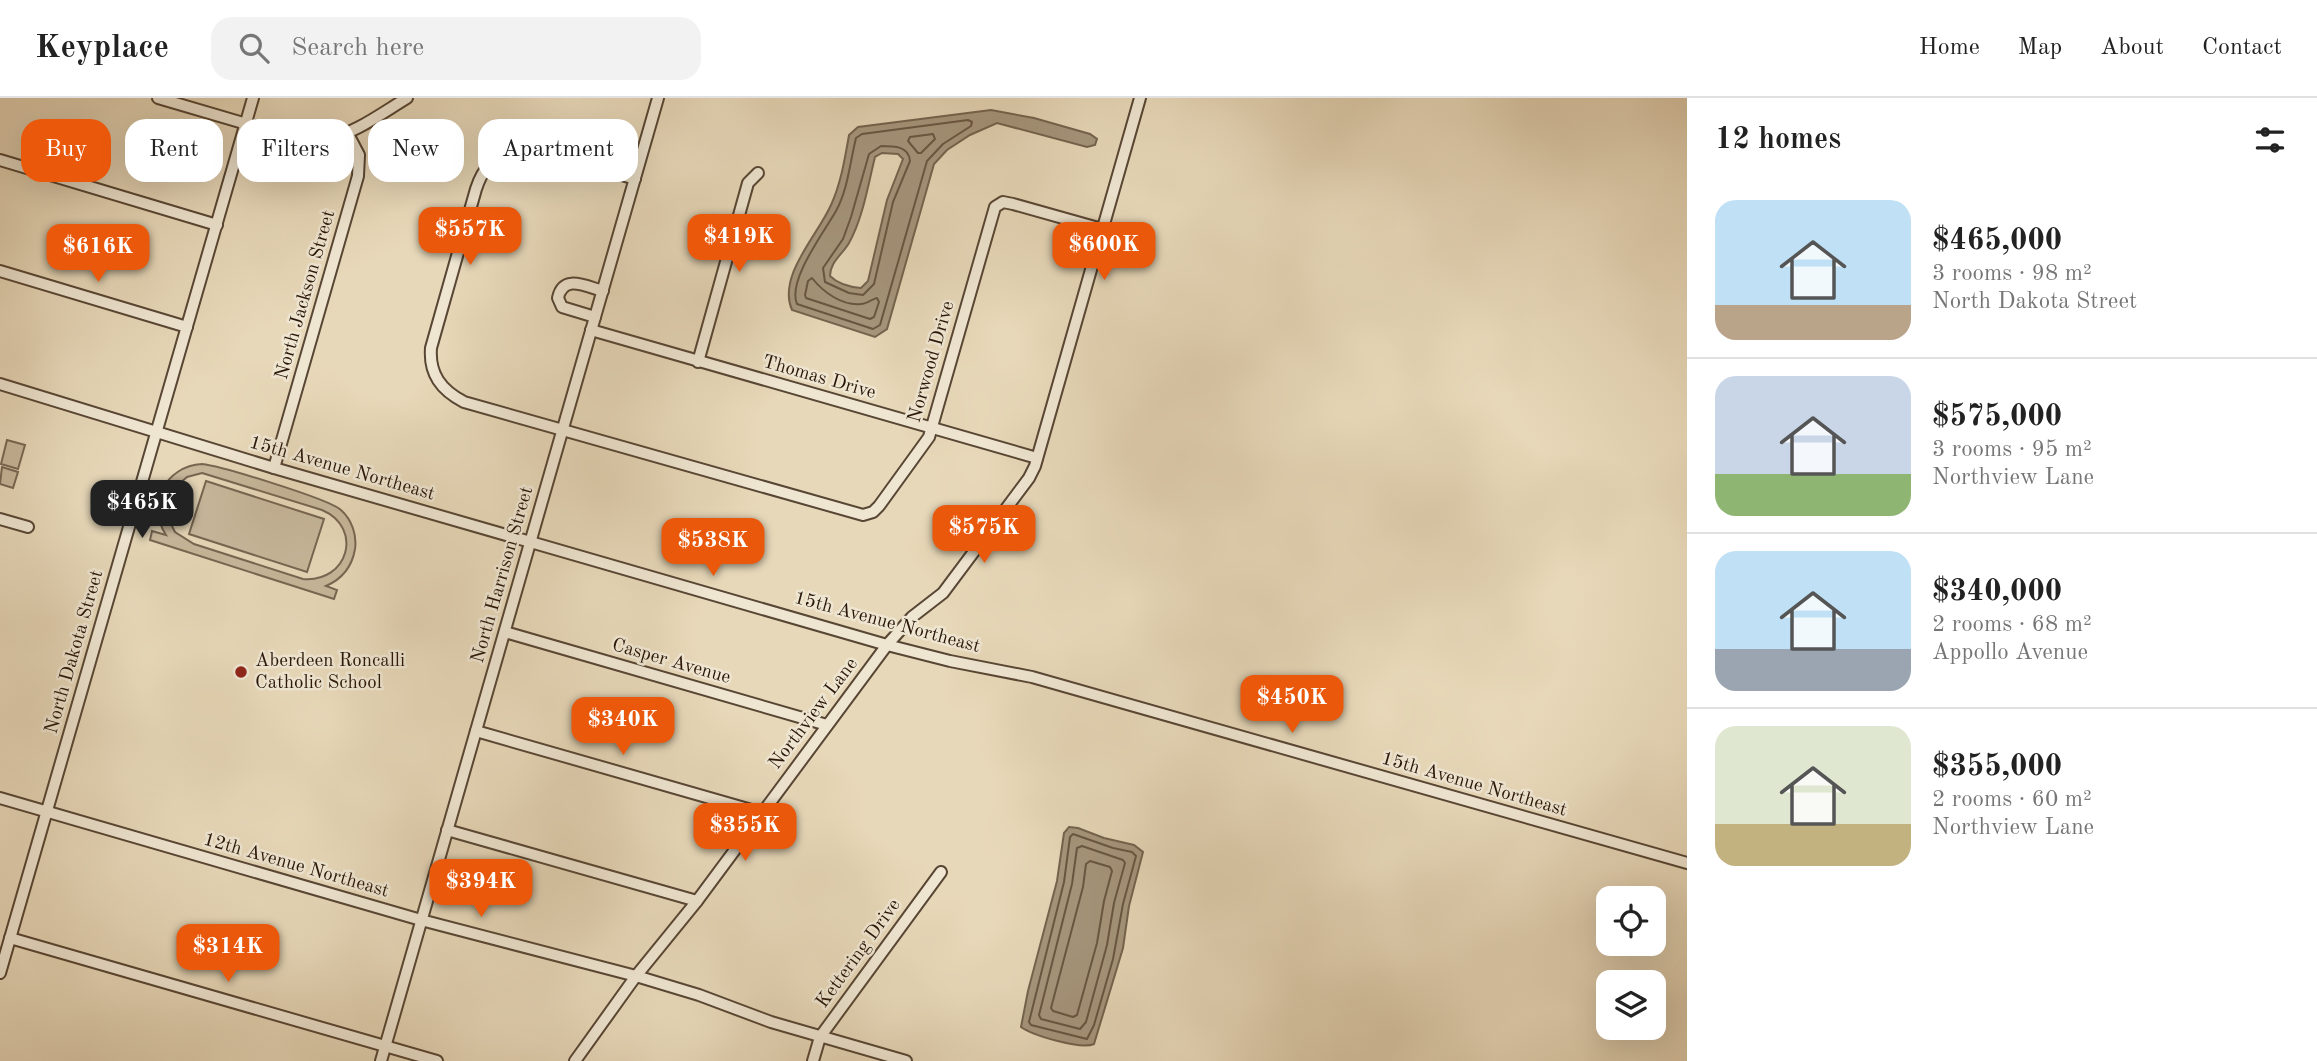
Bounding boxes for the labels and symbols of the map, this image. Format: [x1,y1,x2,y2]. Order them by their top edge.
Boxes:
street label: North Jackson Street [273,208,339,382]
pin: $557K [421,208,519,267]
pin: $419K [690,214,788,274]
pin: $600K [1055,222,1153,282]
pin: $616K [49,225,147,284]
street label: Norwood Drive [906,299,958,425]
street label: Thomas Drive [760,353,878,403]
street label: 15th Avenue Northeast [247,433,437,505]
pin: $465K [93,480,191,540]
street label: North Harrison Street [469,485,537,665]
pin: $575K [935,505,1033,565]
pin: $538K [664,518,762,578]
street label: North Dakota Street [43,568,107,736]
street label: 15th Avenue Northeast [792,589,982,657]
street label: Casper Avenue [610,636,732,688]
place label: Aberdeen Roncalli Catholic School [255,652,405,693]
street label: Northview Lane [766,655,862,773]
marker: Aberdeen Roncalli Catholic School [233,664,249,680]
pin: $450K [1243,676,1341,735]
pin: $340K [574,698,672,757]
street label: 15th Avenue Northeast [1379,749,1569,821]
pin: $355K [696,804,794,863]
street label: 12th Avenue Northeast [201,830,391,902]
pin: $394K [432,860,530,919]
street label: Kettering Drive [813,896,905,1012]
pin: $314K [179,924,277,984]

